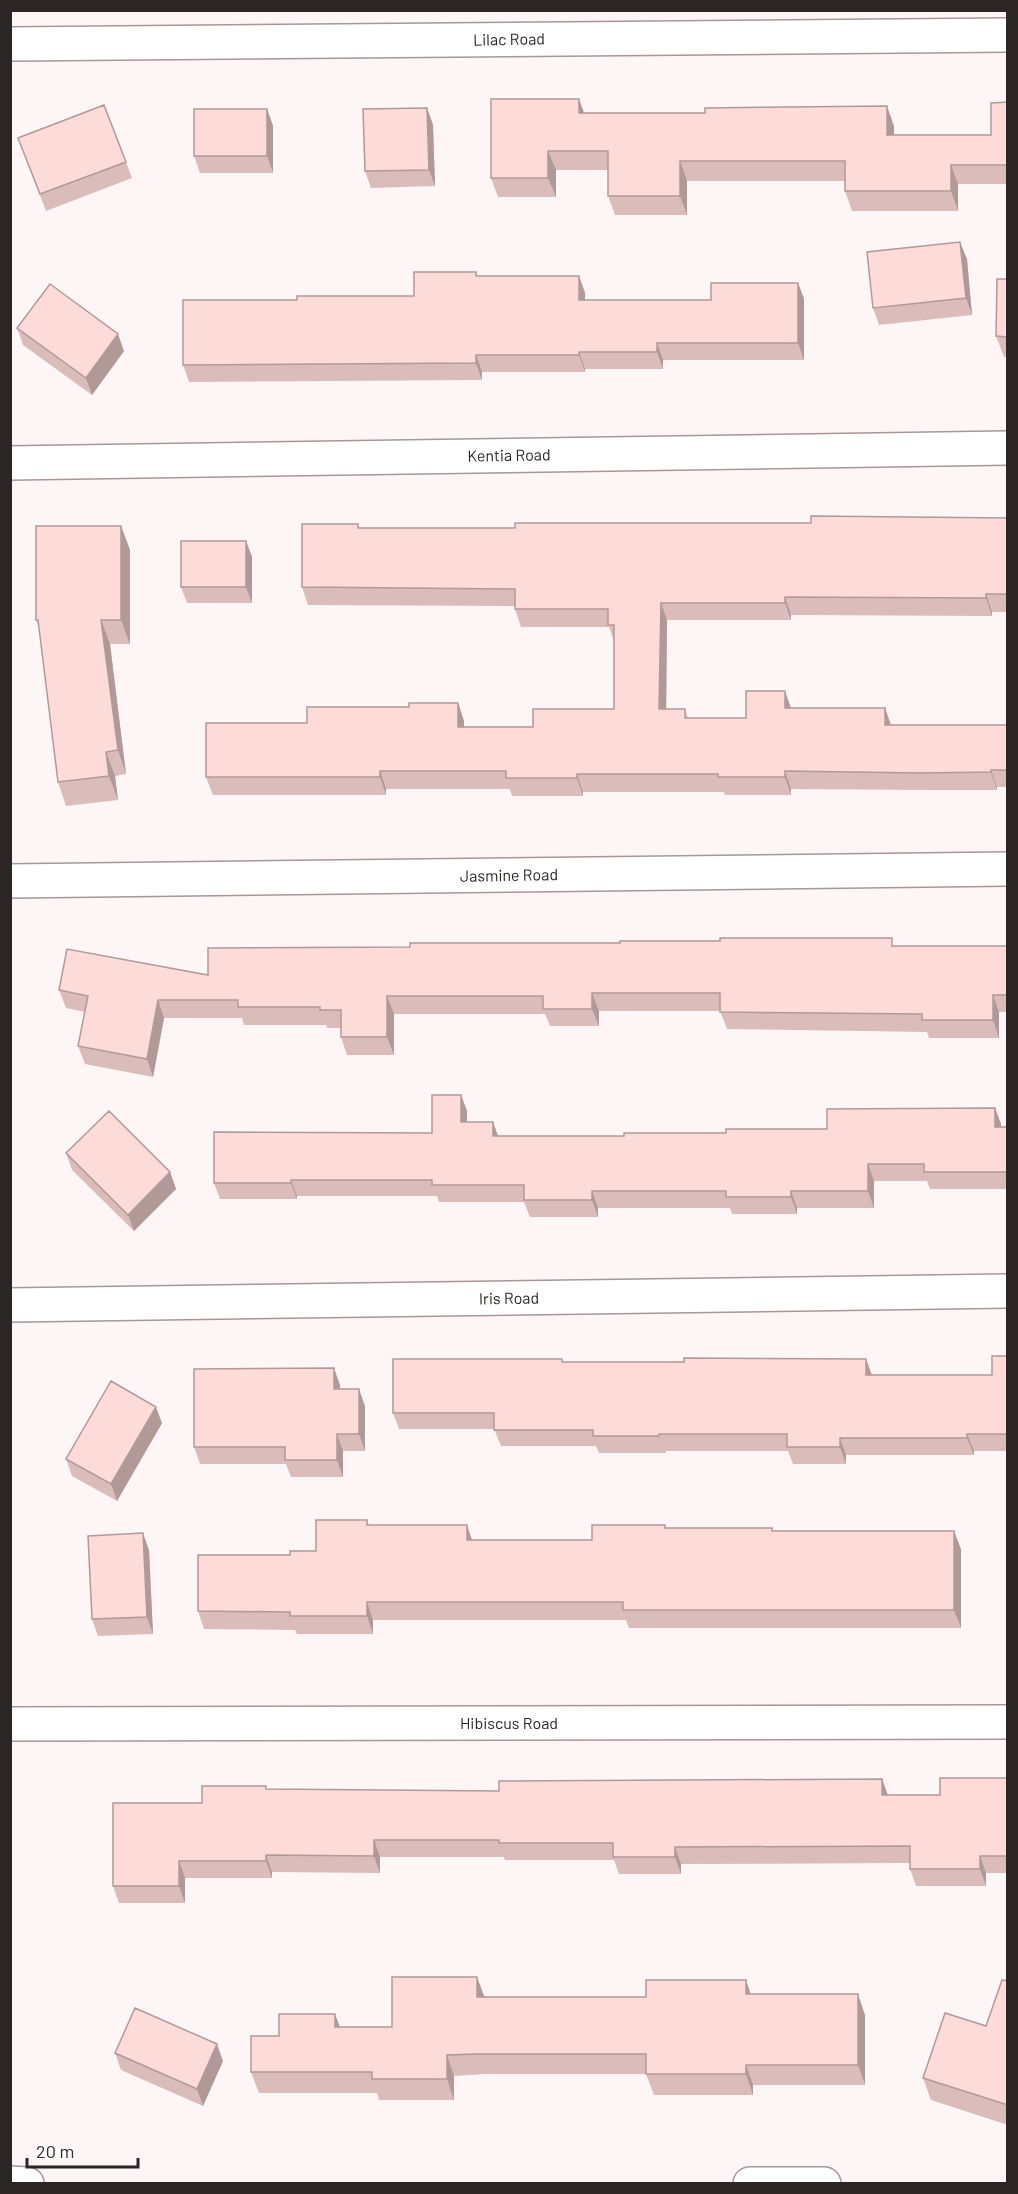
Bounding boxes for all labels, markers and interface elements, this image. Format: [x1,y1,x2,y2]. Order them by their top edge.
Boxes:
street label: Lilac Road [473,28,545,49]
street label: Kentia Road [467,444,551,465]
street label: Jasmine Road [460,864,558,885]
street label: Iris Road [479,1287,539,1308]
street label: Hibiscus Road [460,1713,558,1732]
scale bar [27,2131,138,2169]
text: 20 m [36,2140,74,2162]

